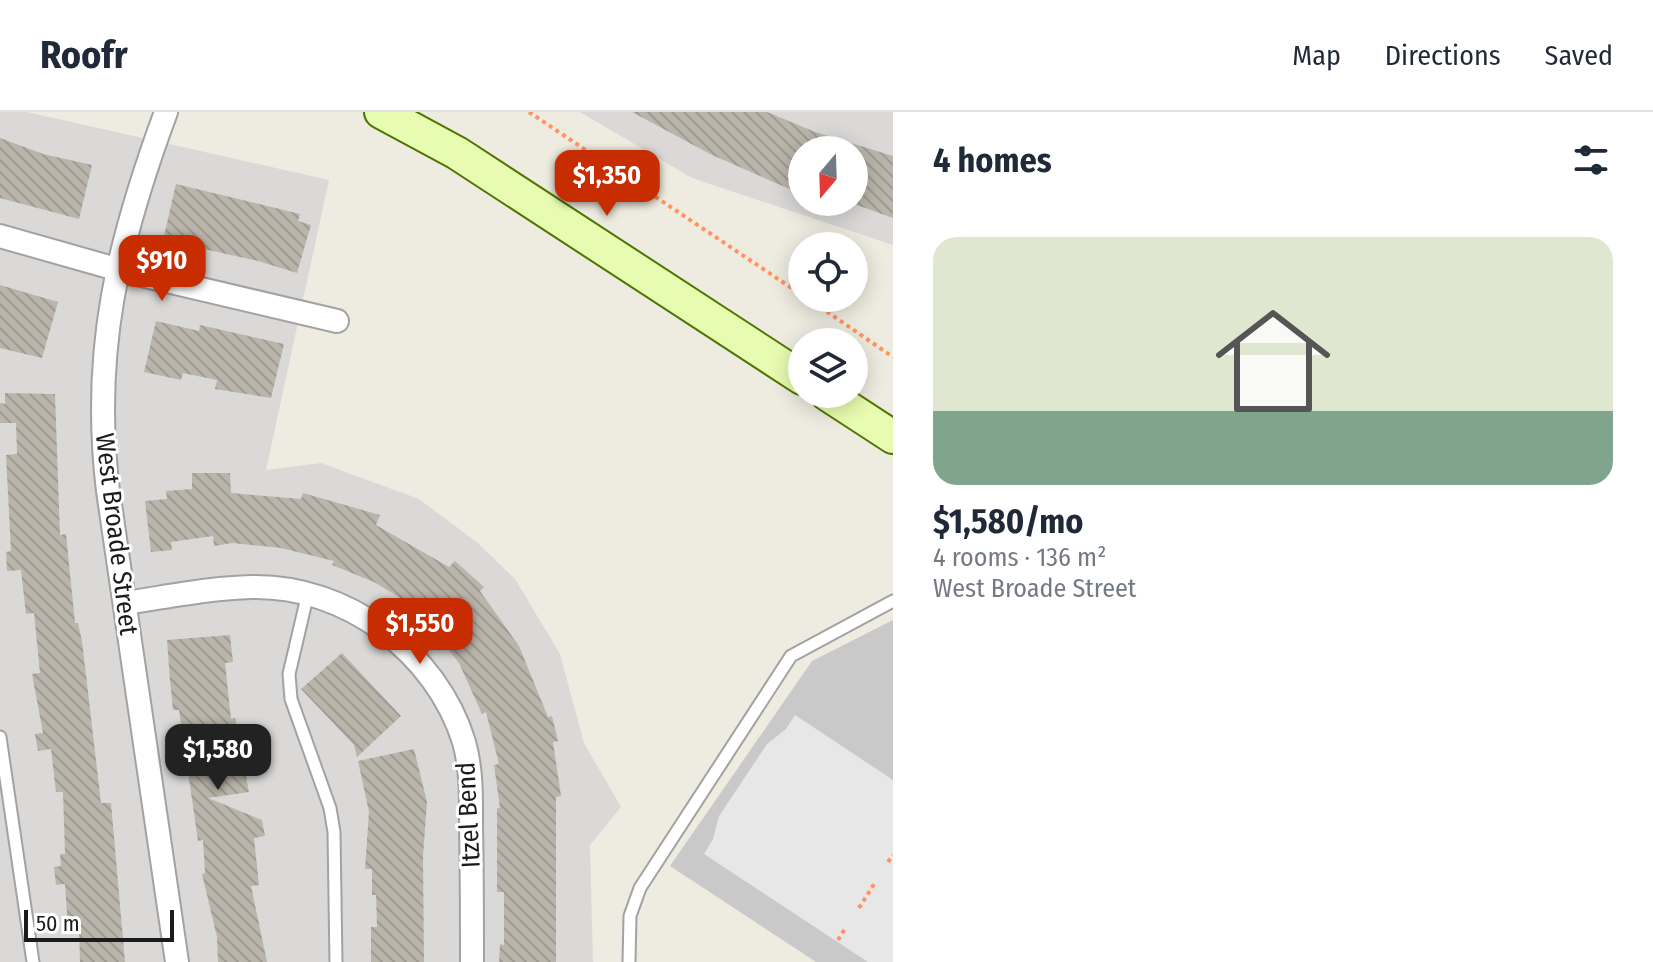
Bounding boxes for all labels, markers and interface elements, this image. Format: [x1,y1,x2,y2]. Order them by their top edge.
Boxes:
text: Roofr [40,32,128,78]
text: Map [1292,39,1341,72]
text: Directions [1385,39,1501,72]
text: Saved [1545,39,1613,72]
north arrow [788,136,868,216]
map controls [788,136,868,408]
icon: filters [1569,138,1613,182]
text: 4 homes [933,140,1052,181]
pin: $1,350 [542,150,672,218]
text: $1,350 [573,160,641,191]
button: locate [788,232,868,312]
pin: $910 [115,235,209,303]
text: $910 [137,245,187,276]
icon: home [1201,289,1345,433]
button: layers [788,328,868,408]
street label: West Broade Street [89,431,144,637]
text: $1,580/mo [933,501,1083,542]
text: 4 rooms · 136 m² [933,542,1106,573]
text: West Broade Street [933,573,1136,604]
pin: $1,550 [355,598,485,666]
text: $1,550 [386,608,454,639]
pin: $1,580 [153,724,283,792]
text: $1,580 [183,734,253,765]
street label: Itzel Bend [450,761,487,869]
scale bar [24,906,174,942]
text: 50 m [36,910,80,937]

